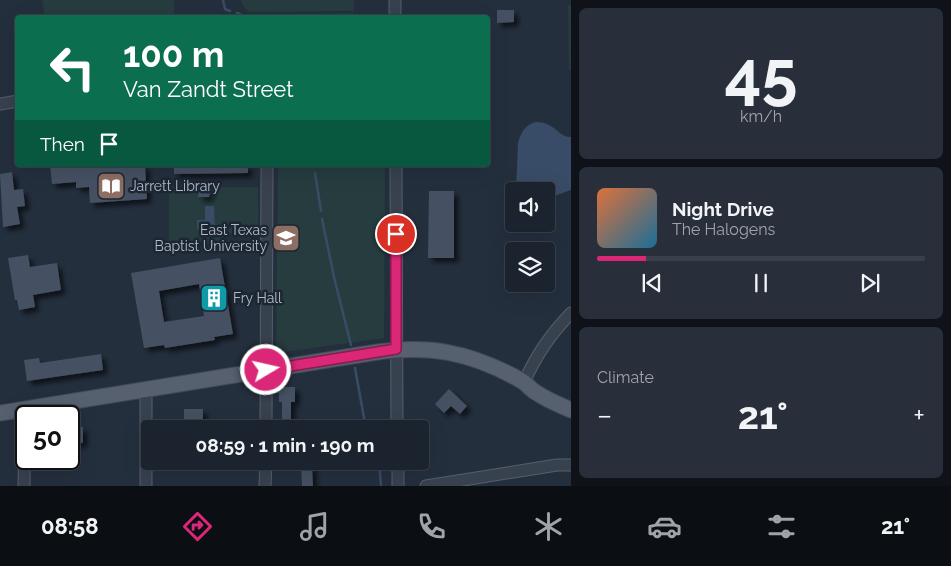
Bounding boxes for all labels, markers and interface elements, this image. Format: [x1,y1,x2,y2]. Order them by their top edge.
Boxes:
text: 100 m [123,34,224,75]
icon: left [40,35,105,100]
text: 45 [724,36,798,112]
text: Van Zandt Street [123,76,294,102]
text: km/h [740,107,782,126]
icon: arrive [95,130,123,158]
text: Then [40,133,85,155]
library icon: Jarrett Library [96,171,126,201]
place label: Jarrett Library [130,178,220,194]
map controls [505,182,555,292]
button: sound [505,182,555,232]
text: Night Drive [672,198,774,220]
pin [375,213,417,255]
icon: arrive [382,220,410,248]
text: The Halogens [672,220,775,239]
place label: East Texas Baptist University [155,222,267,254]
school or university icon: East Texas Baptist University [271,223,301,253]
button: layers [505,242,555,292]
icon: previous [638,269,666,297]
icon: pause [747,269,775,297]
icon: next [856,269,884,297]
building icon: Fry Hall [199,283,229,313]
place label: Fry Hall [233,290,282,306]
position arrow [239,343,291,395]
text: Climate [597,368,654,387]
text: 21° [738,393,788,438]
text: − [597,399,612,432]
text: + [913,399,925,432]
speed limit sign: 50 [15,405,80,470]
text: 08:59 · 1 min · 190 m [196,434,374,456]
icon: directions [180,509,215,544]
icon: music [297,509,332,544]
icon: phone [414,509,449,544]
icon: climate [531,509,566,544]
icon: car [647,509,682,544]
icon: filters [764,509,799,544]
text: 08:58 [41,513,99,539]
text: 21° [881,513,910,539]

